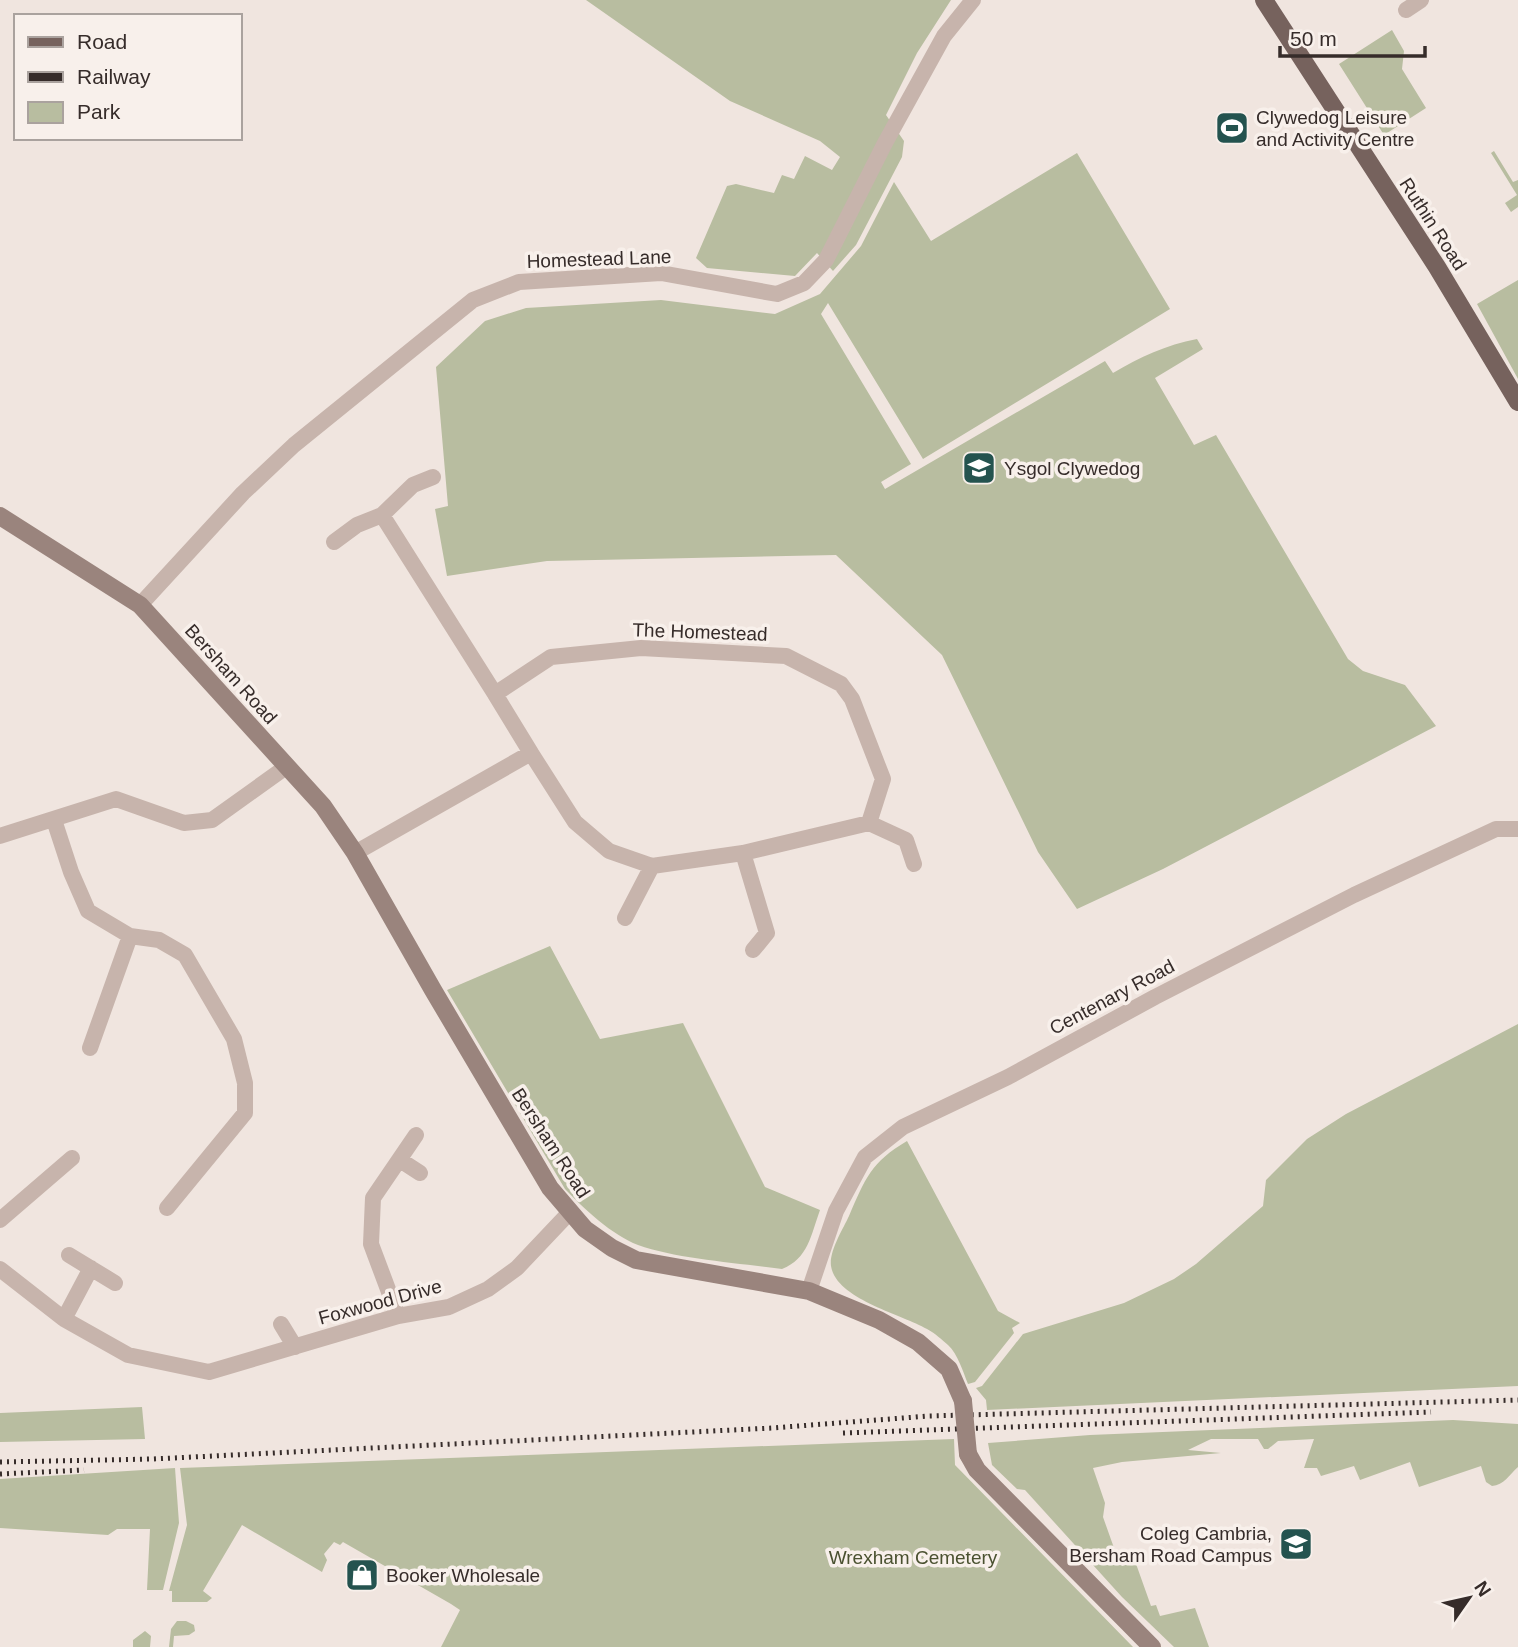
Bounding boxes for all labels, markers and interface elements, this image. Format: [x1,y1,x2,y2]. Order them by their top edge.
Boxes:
legend [14,14,242,140]
scale bar [1280,14,1425,58]
text: 50 m [1290,27,1337,50]
text: Road [77,30,127,53]
text: Railway [77,65,151,88]
text: Park [77,100,121,123]
place label: Clywedog Leisure and Activity Centre [1256,107,1414,150]
sports icon: Clywedog Leisure and Activity Centre [1213,109,1251,147]
street label: Ruthin Road [1395,174,1471,274]
street label: Homestead Lane [526,246,672,272]
school or university icon: Ysgol Clywedog [960,449,998,487]
place label: Ysgol Clywedog [1004,458,1140,479]
street label: The Homestead [632,619,768,645]
street label: Bersham Road [181,620,281,728]
street label: Centenary Road [1046,955,1178,1039]
street label: Bersham Road [508,1084,594,1202]
street label: Foxwood Drive [316,1275,444,1329]
place label: Coleg Cambria, Bersham Road Campus [1069,1523,1272,1566]
school or university icon: Coleg Cambria, Bersham Road Campus [1277,1525,1315,1563]
park label: Wrexham Cemetery [829,1547,998,1568]
shop icon: Booker Wholesale [343,1556,381,1594]
north arrow [1434,1563,1504,1633]
place label: Booker Wholesale [386,1565,540,1586]
text: N [1470,1577,1495,1600]

